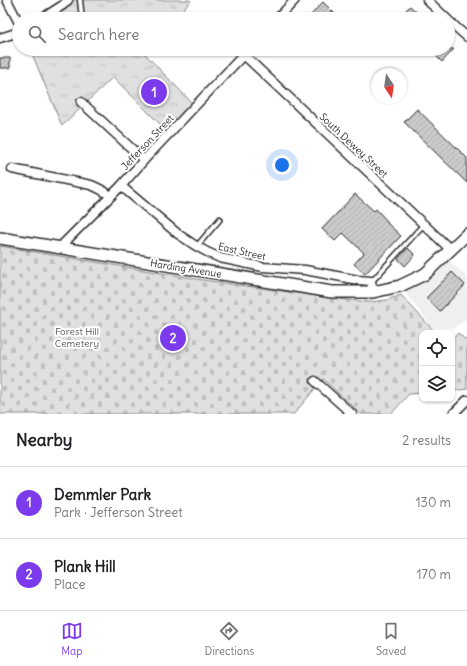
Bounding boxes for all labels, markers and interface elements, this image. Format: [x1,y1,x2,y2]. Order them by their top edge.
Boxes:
search box [12,12,455,56]
icon: search [26,23,48,45]
text: Search here [58,25,139,44]
north arrow [371,68,407,104]
pin: 1 [141,77,167,107]
street label: South Dewey Street [317,110,391,181]
street label: Jefferson Street [118,111,177,173]
your location [272,155,292,175]
street label: East Street [217,240,268,263]
street label: Harding Avenue [149,256,223,281]
pin: 2 [160,323,186,353]
park label: Forest Hill Cemetery [55,325,99,350]
map controls [419,330,455,402]
button: locate [419,330,455,366]
button: layers [419,366,455,402]
text: Nearby [16,429,72,451]
text: 2 results [402,432,451,449]
text: Demmler Park [54,485,151,504]
text: 1 [26,494,32,511]
text: 130 m [415,494,451,511]
text: Park · Jefferson Street [54,504,183,521]
text: Plank Hill [54,557,116,576]
text: 2 [25,566,33,583]
text: 170 m [416,566,451,583]
text: Place [54,576,85,593]
tab: Map [61,620,83,658]
tab: Directions [205,620,254,658]
tab: Saved [376,620,406,658]

